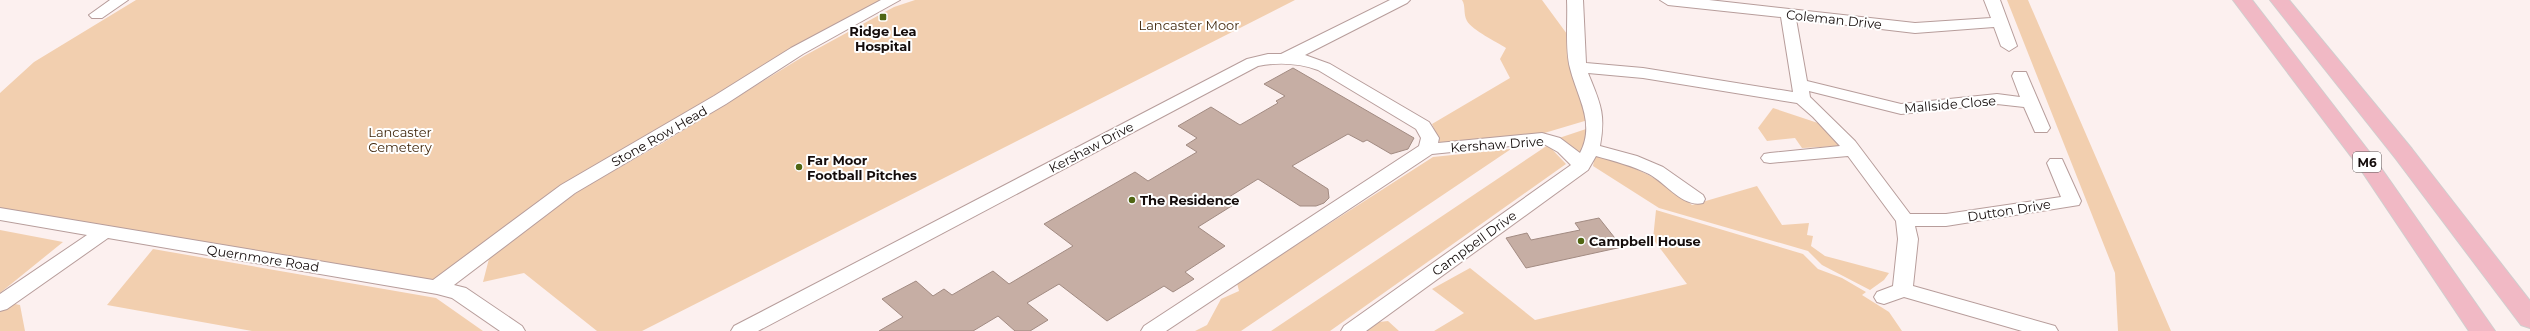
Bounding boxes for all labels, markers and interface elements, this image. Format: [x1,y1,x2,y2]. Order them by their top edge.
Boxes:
street label: Coleman Drive [1785,6,1883,32]
marker: Ridge Lea Hospital [878,12,888,22]
park label: Lancaster Moor [1139,17,1239,33]
place label: Ridge Lea Hospital [849,23,917,54]
street label: Mallside Close [1903,92,1997,116]
street label: Stone Row Head [608,102,710,170]
street label: Kershaw Drive [1046,118,1136,176]
park label: Lancaster Cemetery [368,124,433,155]
street label: Kershaw Drive [1450,133,1544,155]
place label: Far Moor Football Pitches [807,152,917,183]
road number: M6 [2353,152,2381,172]
marker: Far Moor Football Pitches [794,162,804,172]
place label: The Residence [1140,192,1240,208]
marker: The Residence [1127,195,1137,205]
street label: Dutton Drive [1966,196,2052,224]
street label: Campbell Drive [1429,207,1519,279]
place label: Campbell House [1589,233,1701,249]
marker: Campbell House [1576,236,1586,246]
street label: Quernmore Road [206,241,320,275]

